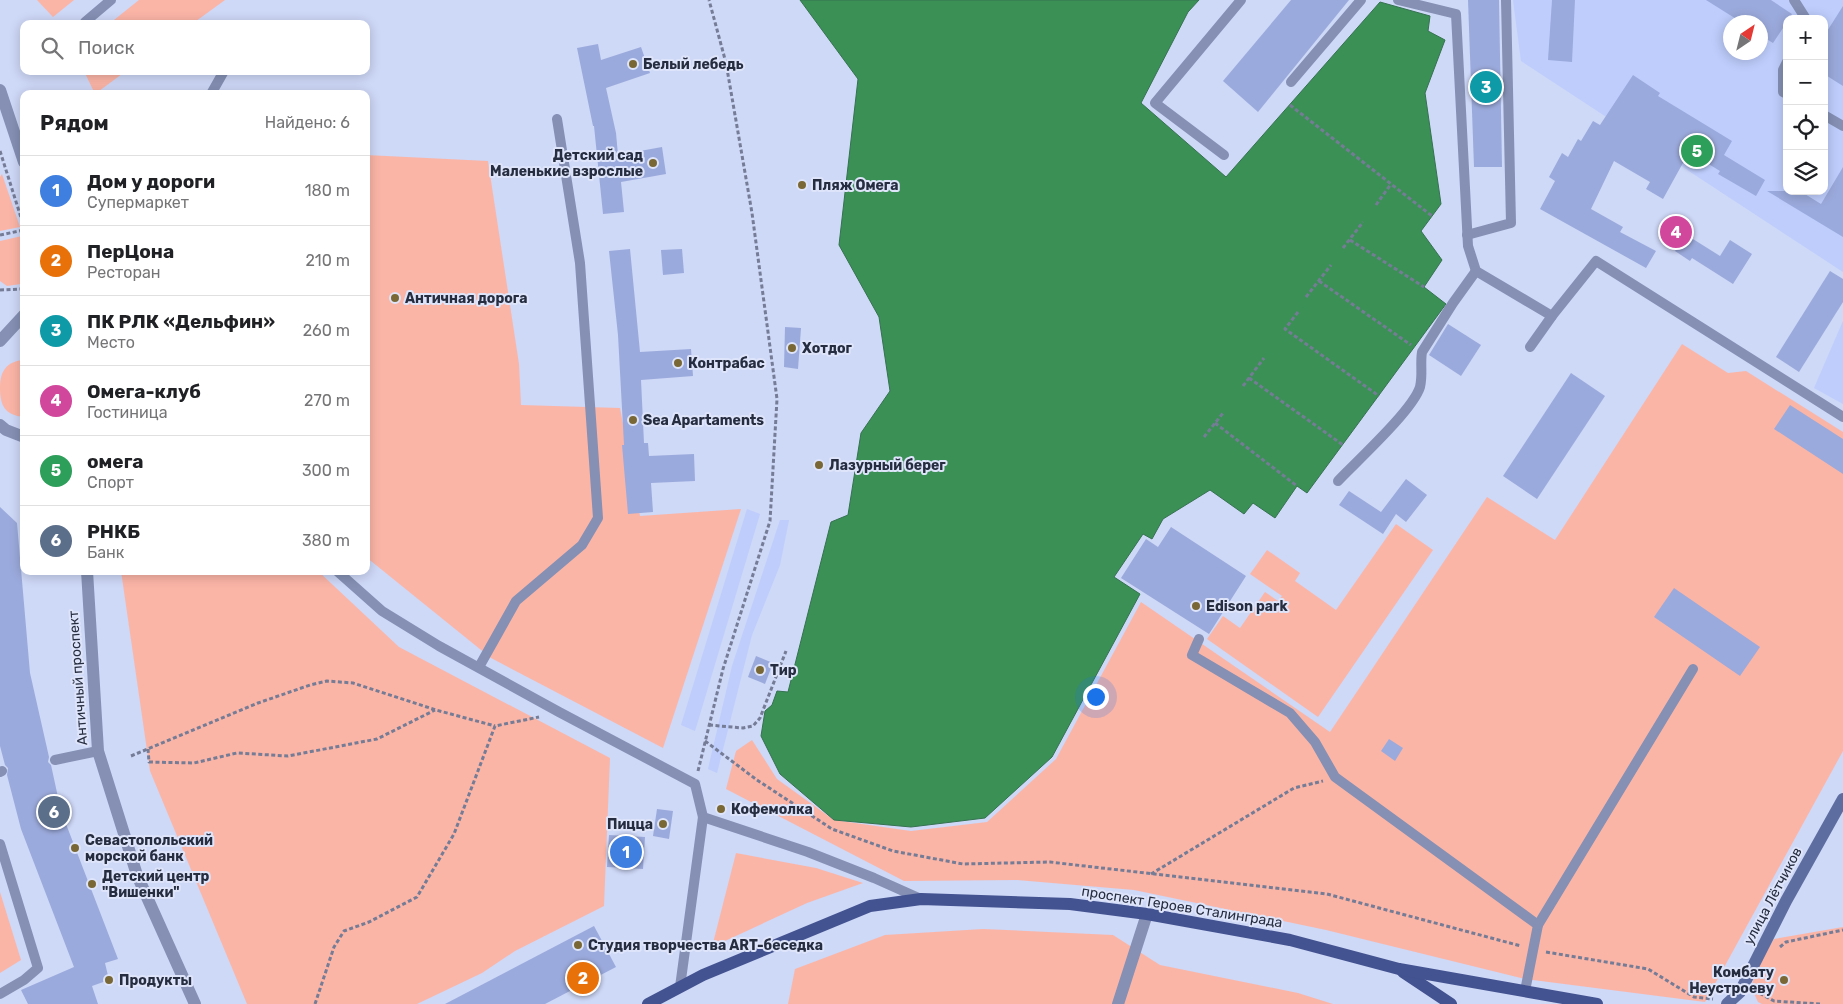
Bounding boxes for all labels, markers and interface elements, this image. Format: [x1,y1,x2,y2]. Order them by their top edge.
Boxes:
north arrow [1723,15,1768,60]
map controls [1783,15,1828,195]
button: + [1783,15,1828,60]
search box [20,20,370,75]
icon: search [38,34,66,62]
text: Поиск [78,36,135,59]
place label: Белый лебедь [643,56,744,73]
marker: Белый лебедь [627,58,639,70]
button: − [1783,60,1828,105]
pin: 3 [1470,68,1502,106]
button: locate [1783,105,1828,150]
text: Рядом [40,110,109,135]
text: Найдено: 6 [265,113,350,132]
pin: 5 [1681,132,1713,170]
place label: Детский сад Маленькие взрослые [490,147,643,180]
button: layers [1783,150,1828,195]
marker: Детский сад Маленькие взрослые [647,157,659,169]
text: Дом у дороги [87,170,215,193]
place label: Пляж Омега [812,177,899,194]
marker: Пляж Омега [796,179,808,191]
text: 1 [52,181,60,200]
text: 180 m [305,181,350,200]
text: Супермаркет [87,193,189,212]
pin: 4 [1660,213,1692,251]
text: ПерЦона [87,240,174,263]
text: 2 [51,251,61,270]
text: 210 m [305,251,350,270]
text: Ресторан [87,263,161,282]
place label: Античная дорога [405,290,527,307]
marker: Античная дорога [389,292,401,304]
text: ПК РЛК «Дельфин» [87,310,275,333]
text: 3 [51,321,61,340]
text: 260 m [303,321,350,340]
text: Место [87,333,135,352]
place label: Хотдог [802,340,853,357]
marker: Хотдог [786,342,798,354]
place label: Контрабас [688,355,765,372]
marker: Контрабас [672,357,684,369]
text: Омега-клуб [87,380,201,403]
text: 4 [51,391,61,410]
text: 270 m [304,391,350,410]
text: Гостиница [87,403,168,422]
place label: Sea Apartaments [643,412,764,429]
marker: Sea Apartaments [627,414,639,426]
text: омега [87,450,144,473]
place label: Лазурный берег [829,457,946,474]
marker: Лазурный берег [813,459,825,471]
text: 5 [51,461,61,480]
text: 300 m [302,461,350,480]
text: Спорт [87,473,134,492]
text: РНКБ [87,520,140,543]
text: 6 [51,531,61,550]
text: 380 m [302,531,350,550]
text: Банк [87,543,124,562]
place label: Edison park [1206,598,1288,615]
marker: Edison park [1190,600,1202,612]
street label: Античный проспект [65,610,91,746]
place label: Тир [770,662,797,679]
marker: Тир [754,664,766,676]
your location [1083,684,1109,710]
pin: 6 [38,793,70,831]
place label: Кофемолка [731,801,813,818]
marker: Кофемолка [715,803,727,815]
place label: Пицца [607,816,653,833]
marker: Пицца [657,818,669,830]
place label: Севастопольский морской банк [85,832,213,865]
pin: 1 [610,833,642,871]
marker: Севастопольский морской банк [69,842,81,854]
street label: улица Лётчиков [1740,844,1806,948]
place label: Детский центр "Вишенки" [102,868,210,901]
marker: Детский центр "Вишенки" [86,878,98,890]
street label: проспект Героев Сталинграда [1080,883,1284,931]
place label: Студия творчества ART-беседка [588,937,823,954]
marker: Студия творчества ART-беседка [572,939,584,951]
pin: 2 [567,959,599,997]
place label: Комбату Неустроеву [1689,964,1775,997]
place label: Продукты [119,972,192,989]
marker: Продукты [103,974,115,986]
marker: Комбату Неустроеву [1778,974,1790,986]

